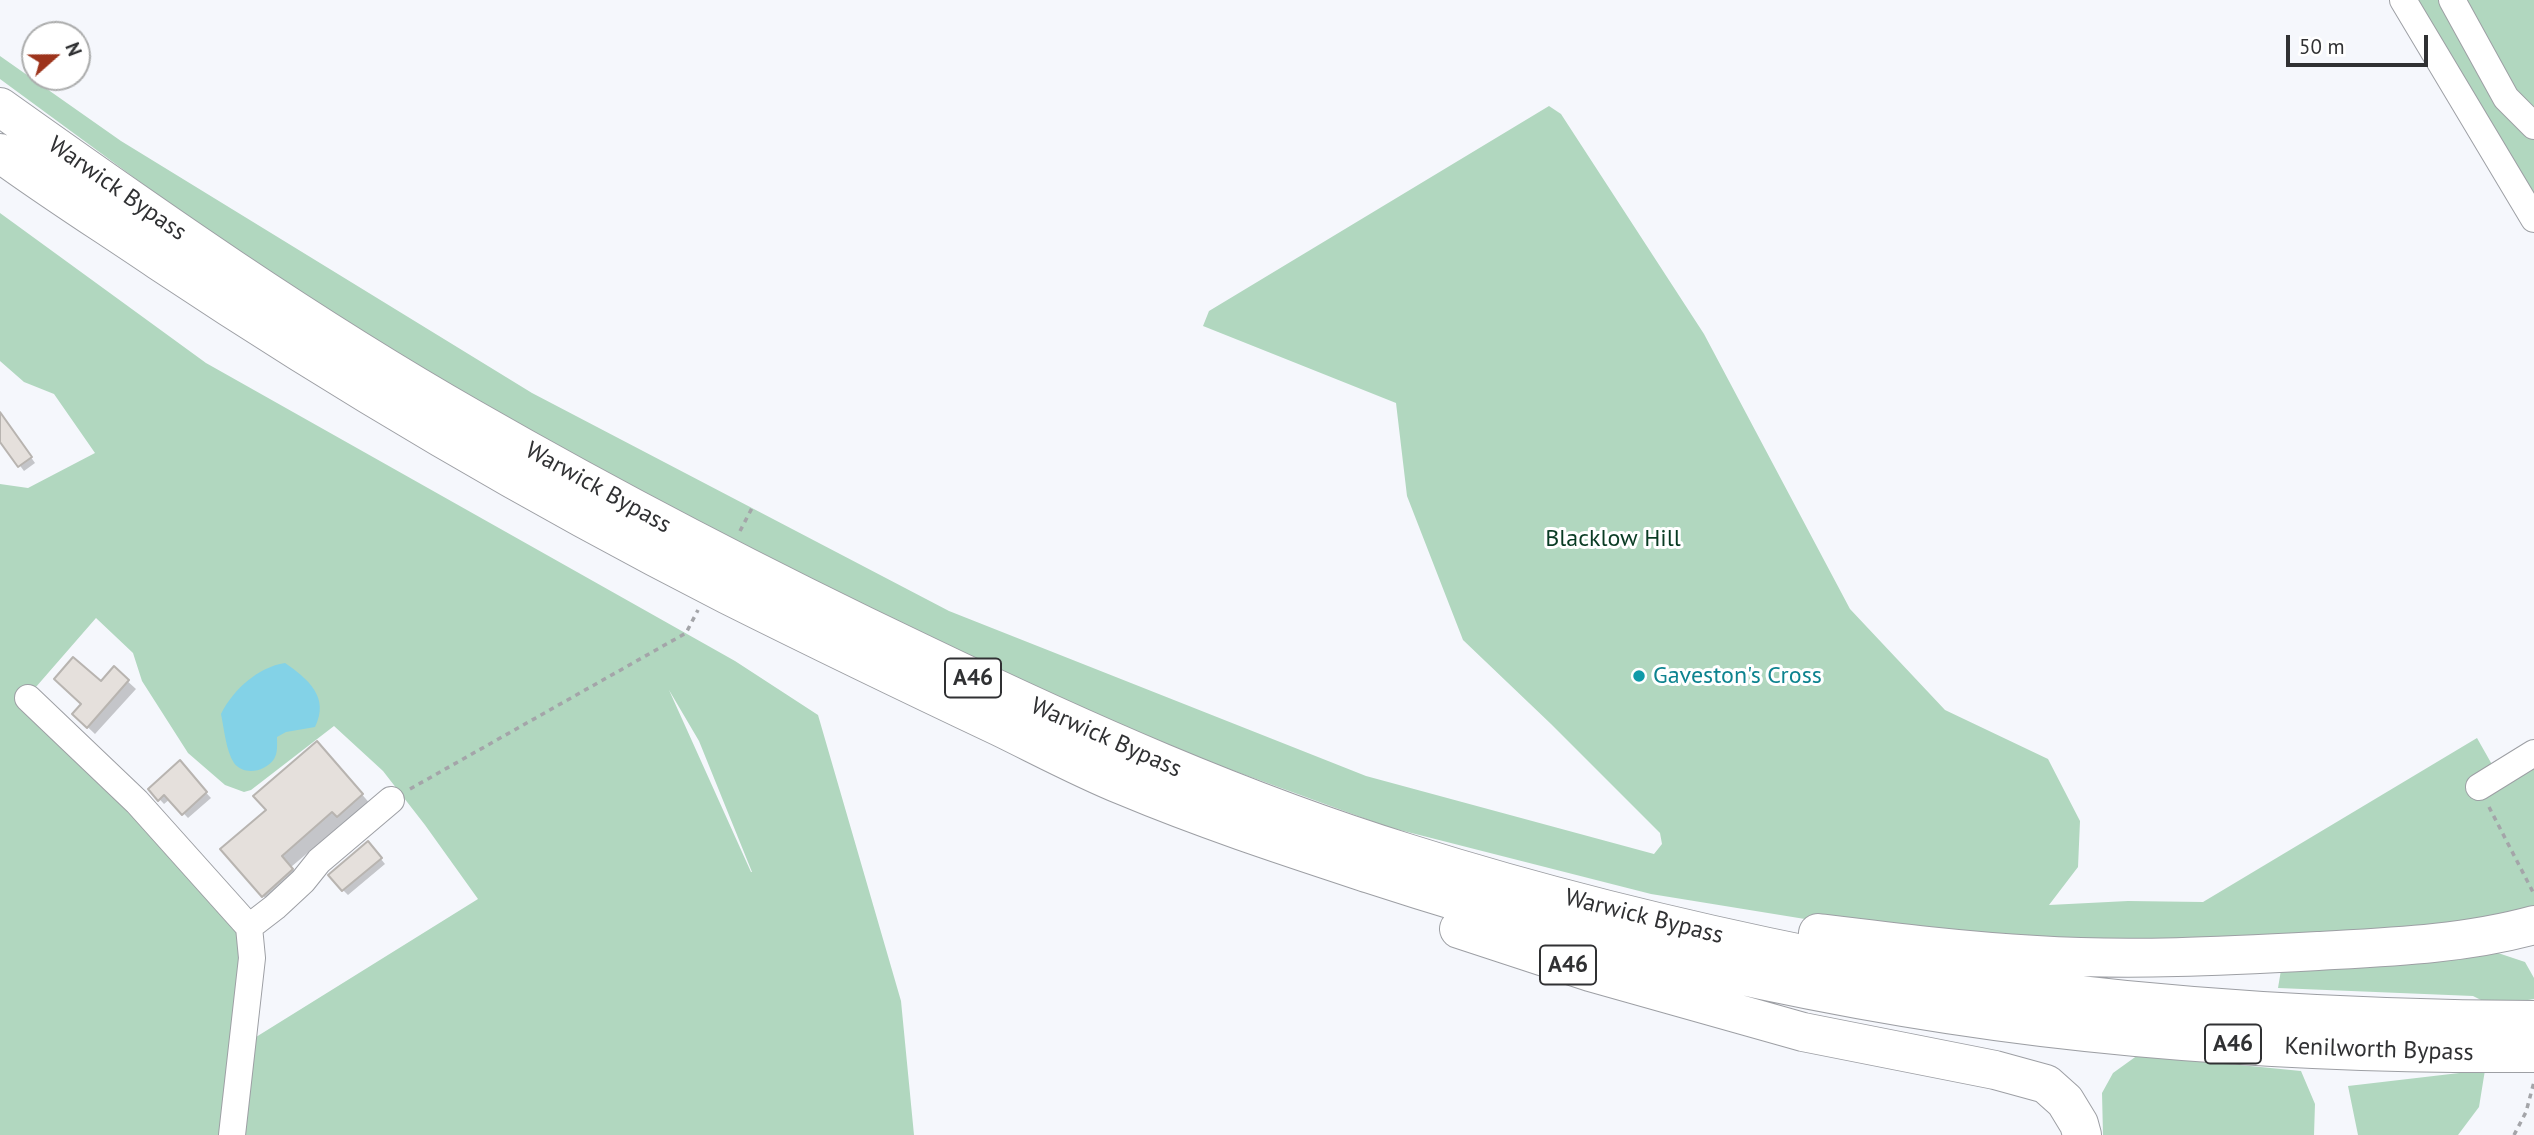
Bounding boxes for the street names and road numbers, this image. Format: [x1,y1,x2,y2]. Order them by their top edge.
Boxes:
street label: Warwick Bypass [42,131,192,247]
street label: Warwick Bypass [520,436,676,540]
road number: A46 [945,658,1001,698]
street label: Warwick Bypass [1026,692,1186,784]
street label: Warwick Bypass [1562,883,1726,951]
road number: A46 [1540,946,1596,984]
road number: A46 [2205,1024,2261,1064]
street label: Kenilworth Bypass [2284,1032,2474,1068]

